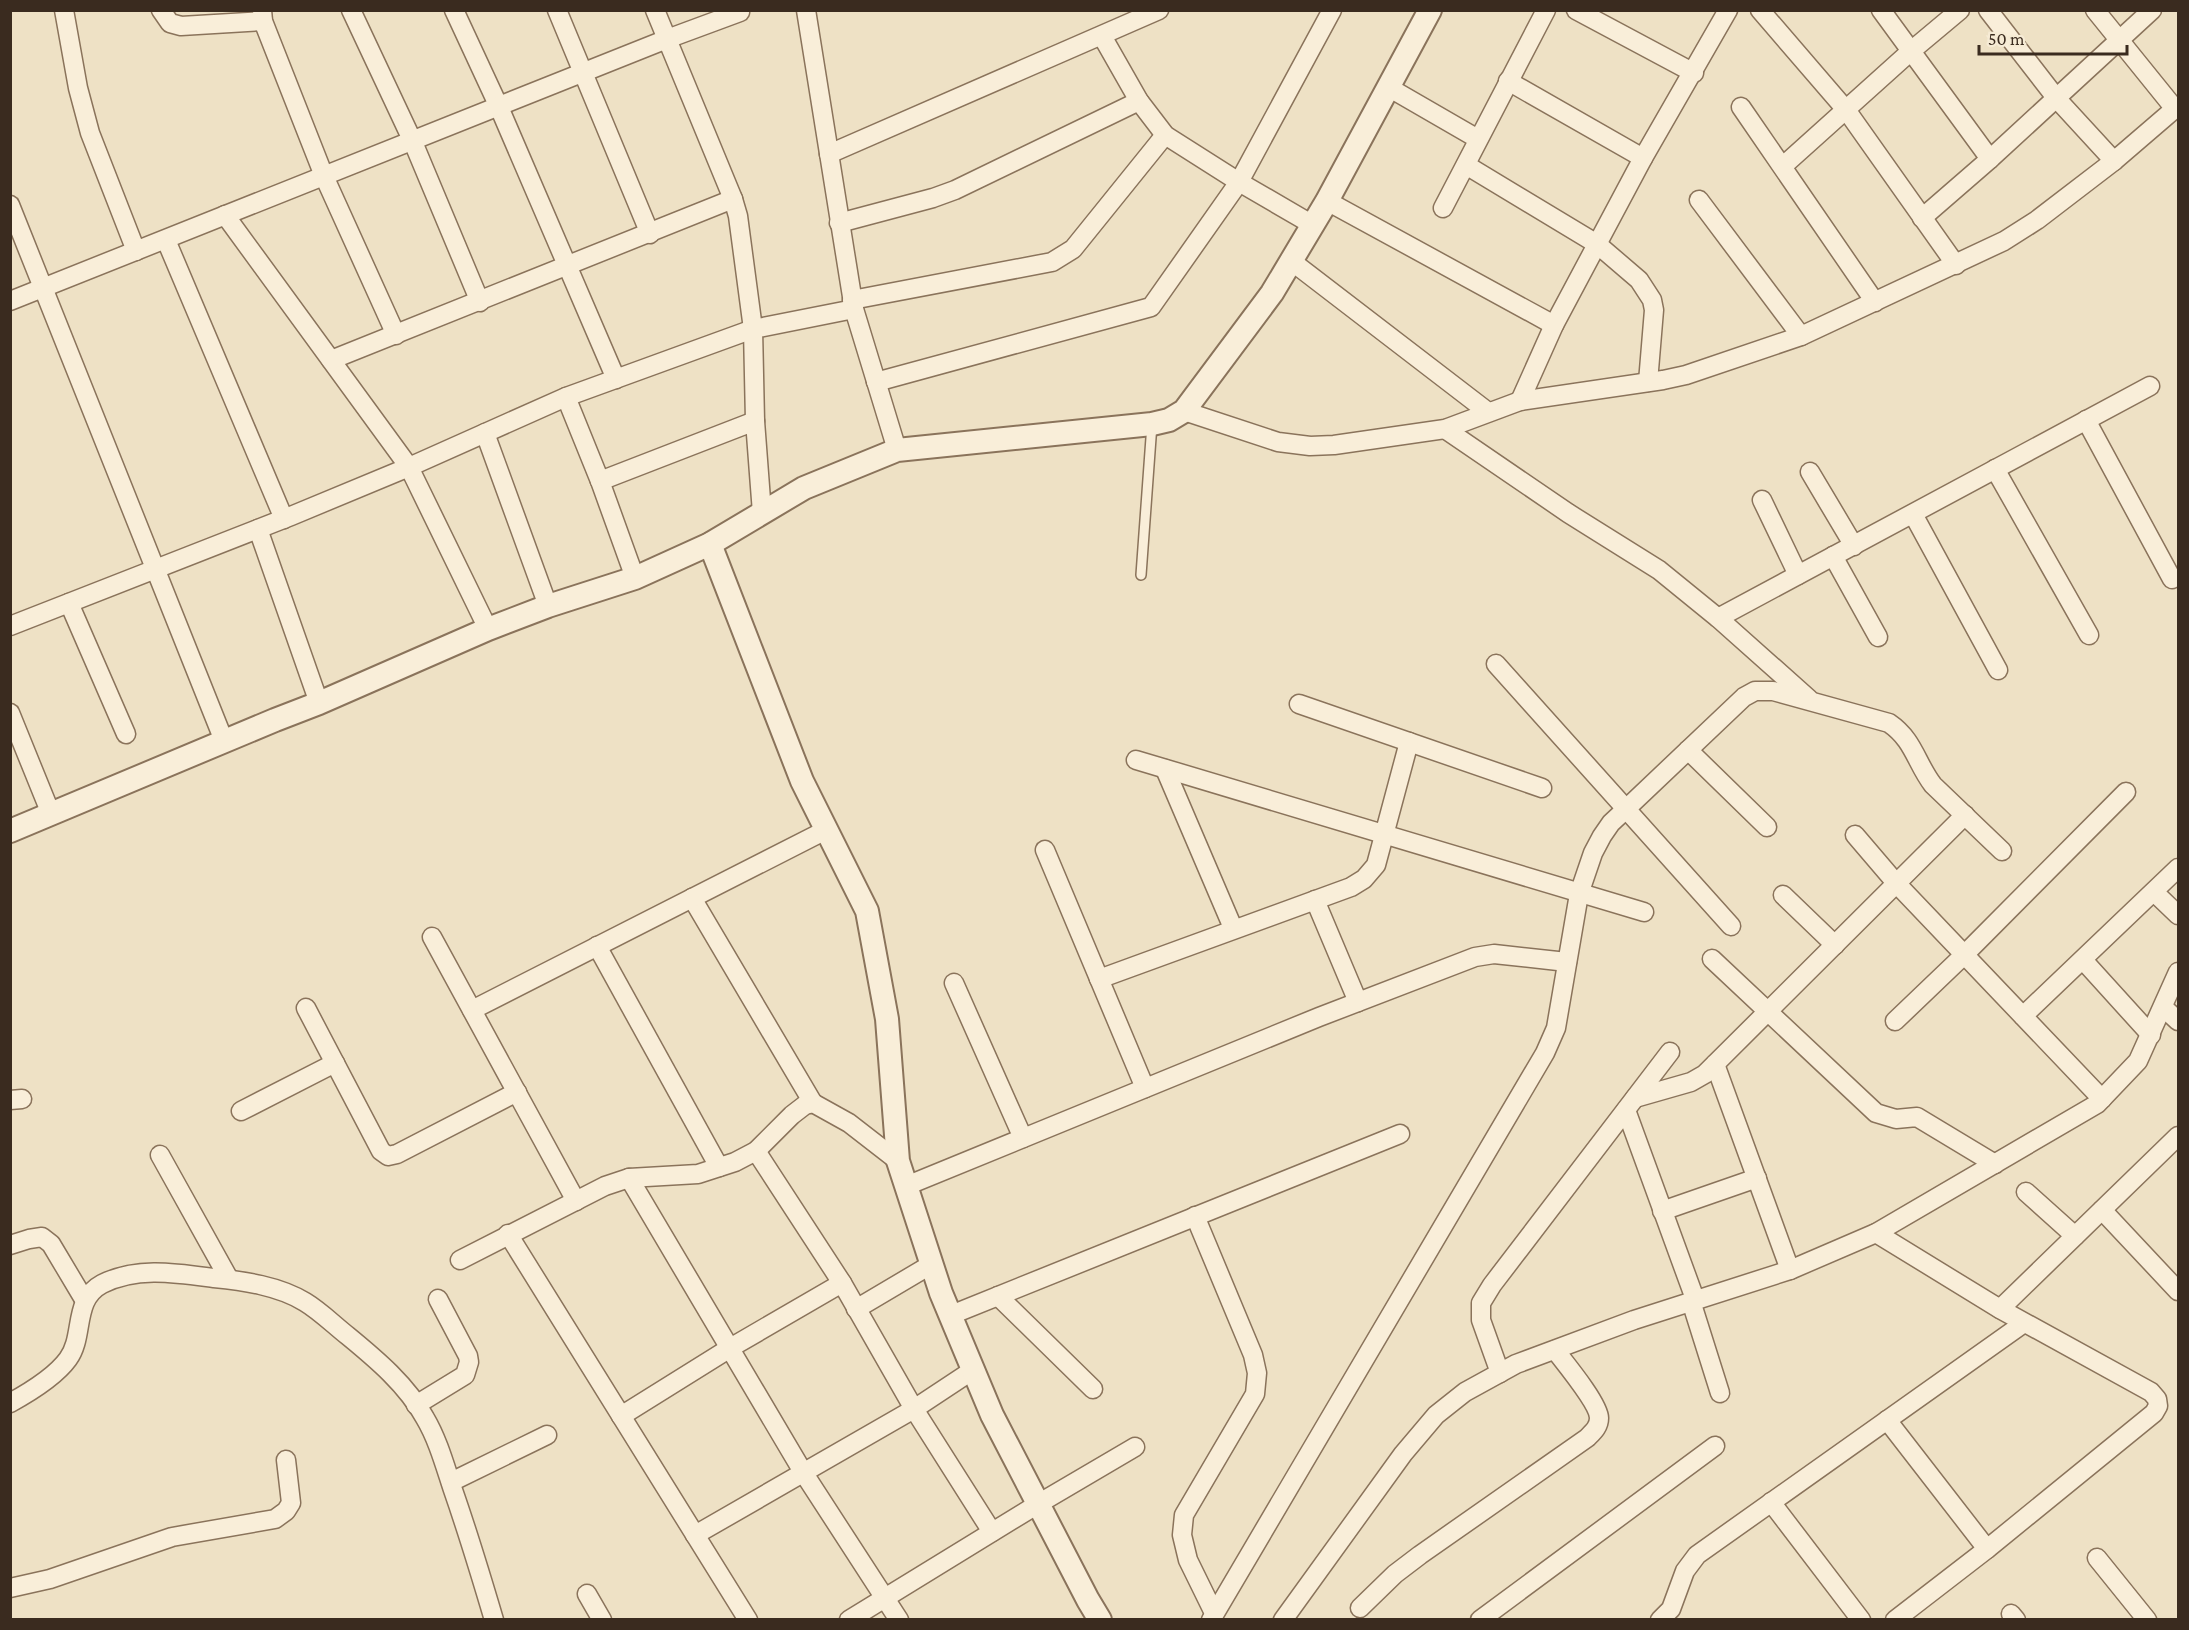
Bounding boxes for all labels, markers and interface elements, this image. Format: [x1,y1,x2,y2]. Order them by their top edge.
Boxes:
scale bar [1979,18,2128,56]
text: 50 m [1988,29,2025,49]

